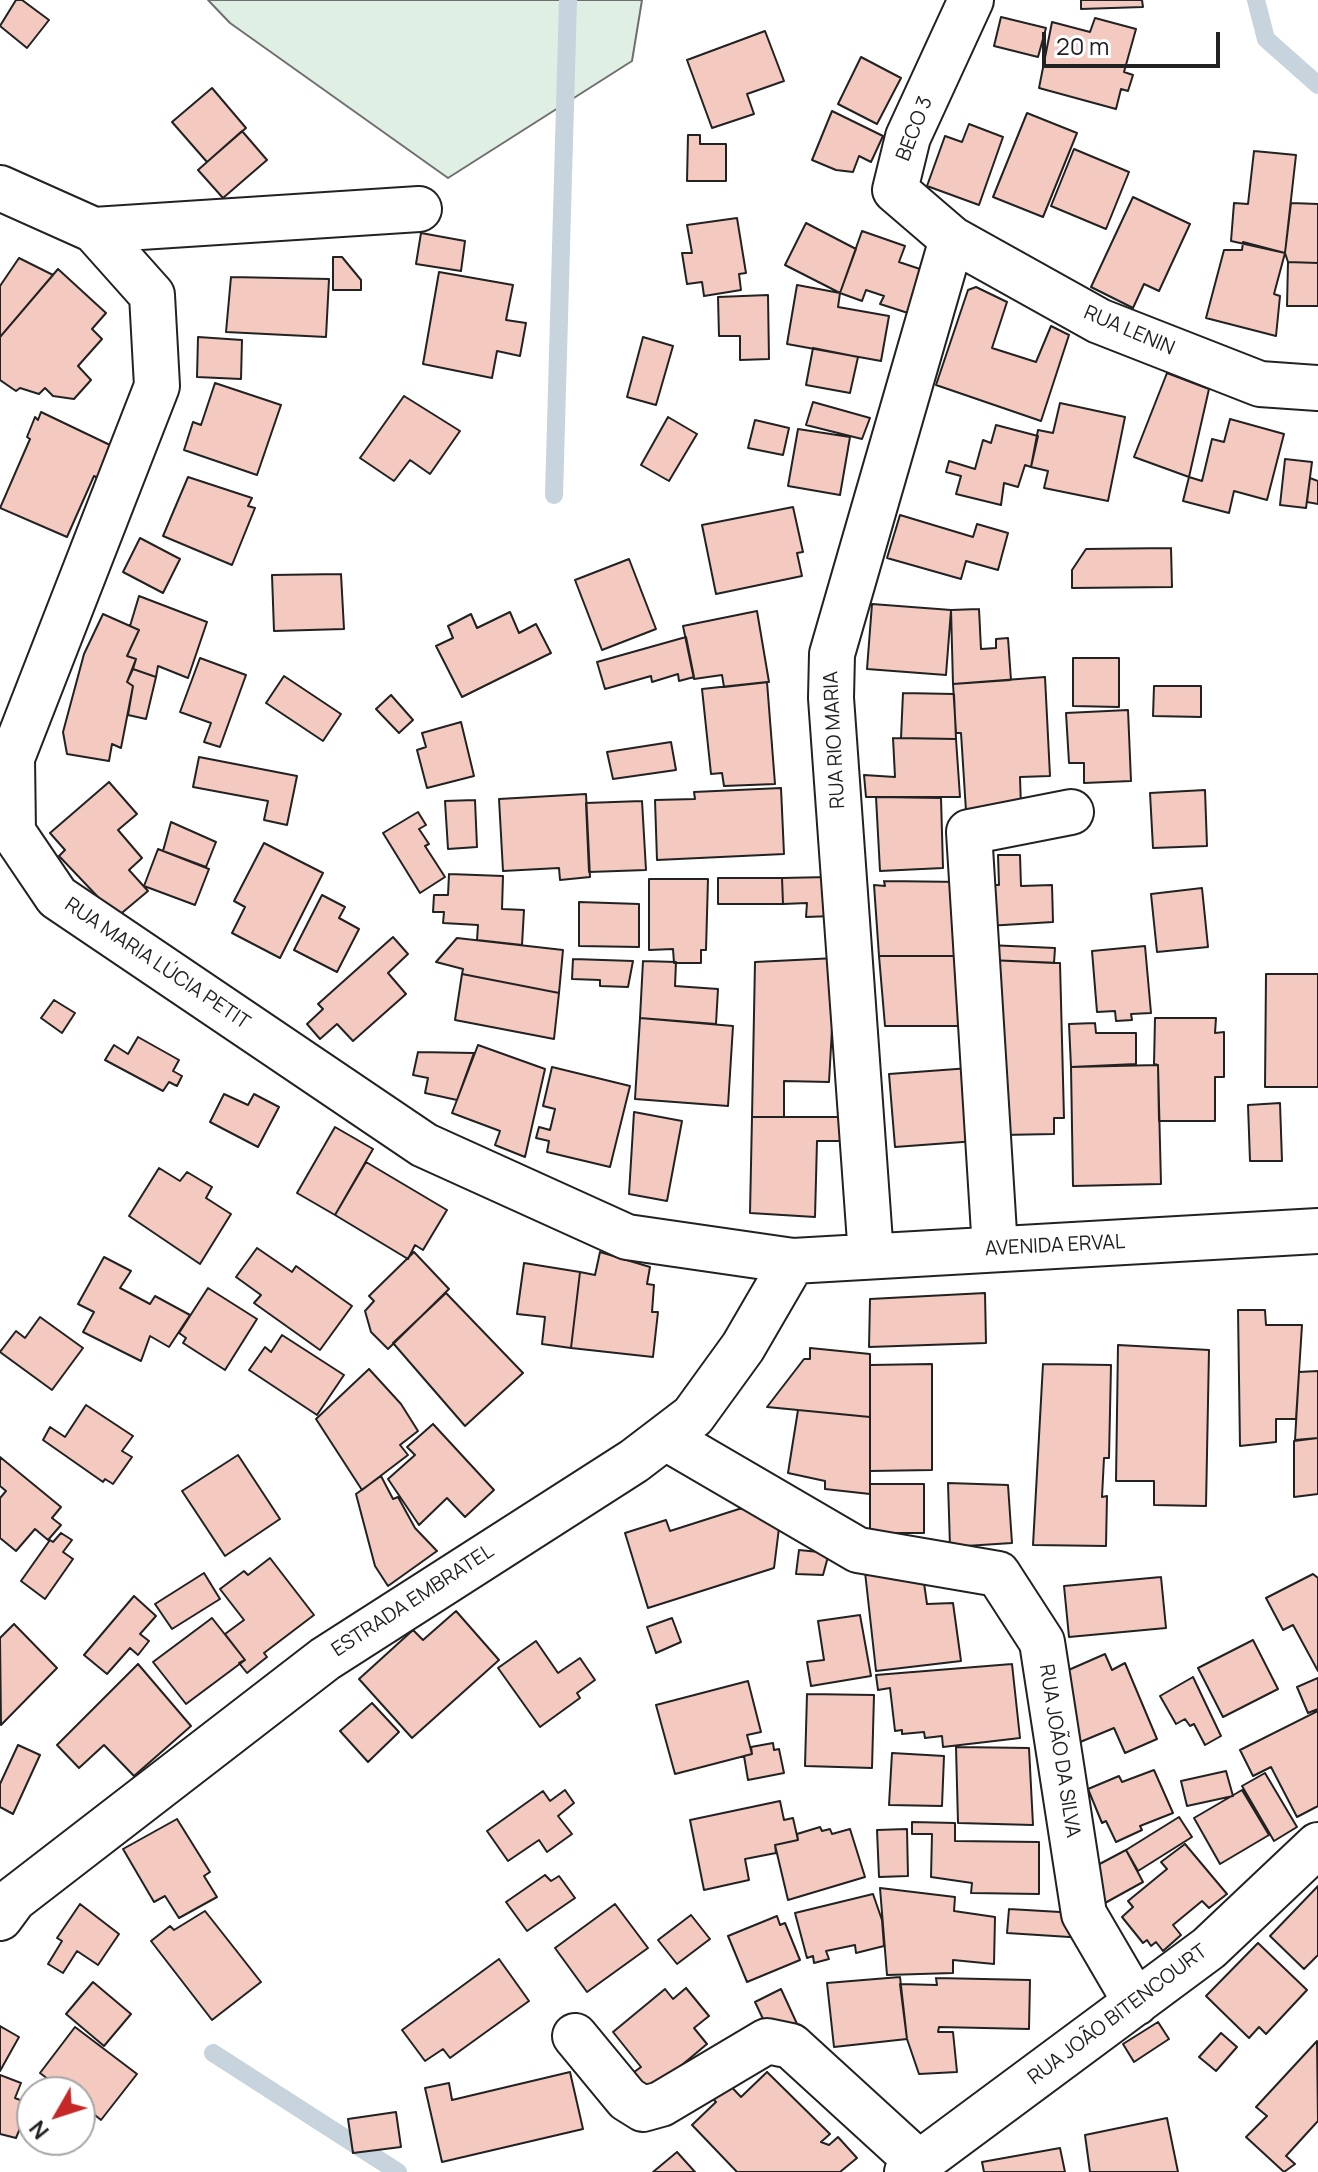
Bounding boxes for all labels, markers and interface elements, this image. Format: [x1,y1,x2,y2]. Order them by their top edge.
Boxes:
scale bar [1046,16,1224,66]
text: 20 m [1056,29,1109,62]
street label: BECO 3 [892,93,938,165]
street label: RUA LENIN [1080,301,1178,361]
street label: RUA RIO MARIA [819,671,851,809]
street label: RUA MARIA LÚCIA PETIT [60,893,254,1035]
street label: AVENIDA ERVAL [984,1230,1126,1262]
street label: ESTRADA EMBRATEL [328,1540,498,1662]
street label: RUA JOÃO DA SILVA [1033,1662,1085,1840]
street label: RUA JOÃO BITENCOURT [1024,1940,1212,2090]
north arrow [16,2076,96,2156]
text: N [22,2114,56,2145]

